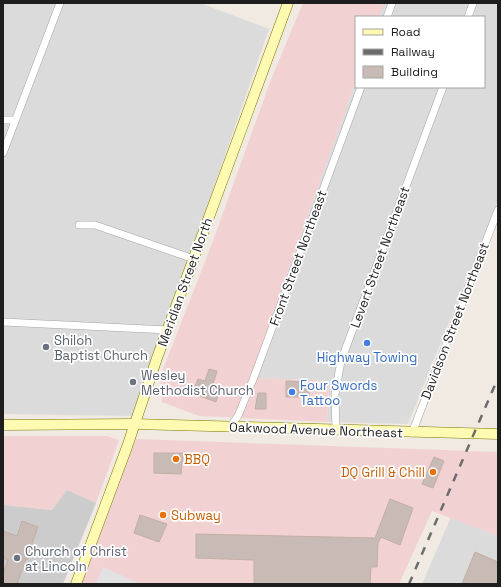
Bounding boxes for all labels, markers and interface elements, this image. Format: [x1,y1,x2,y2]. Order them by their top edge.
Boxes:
legend [355,16,485,88]
text: Road [391,24,420,40]
text: Railway [391,44,435,60]
text: Building [391,64,438,80]
street label: Levert Street Northeast [346,184,414,330]
street label: Front Street Northeast [266,188,330,328]
street label: Meridian Street North [154,215,216,349]
street label: Davidson Street Northeast [417,240,493,402]
place label: Shiloh Baptist Church [54,332,148,364]
marker: Highway Towing [362,338,372,348]
marker: Shiloh Baptist Church [41,342,51,352]
place label: Highway Towing [317,349,417,366]
place label: Wesley Methodist Church [141,367,254,399]
marker: Wesley Methodist Church [128,377,138,387]
place label: Four Swords Tattoo [300,377,377,409]
marker: Four Swords Tattoo [287,387,297,397]
street label: Oakwood Avenue Northeast [229,418,403,442]
place label: BBQ [184,451,210,468]
marker: BBQ [171,454,181,464]
place label: DQ Grill & Chill [341,464,425,481]
marker: DQ Grill & Chill [428,467,438,477]
place label: Subway [171,507,221,524]
marker: Subway [158,510,168,520]
place label: Church of Christ at Lincoln [25,543,127,575]
marker: Church of Christ at Lincoln [12,553,22,563]

